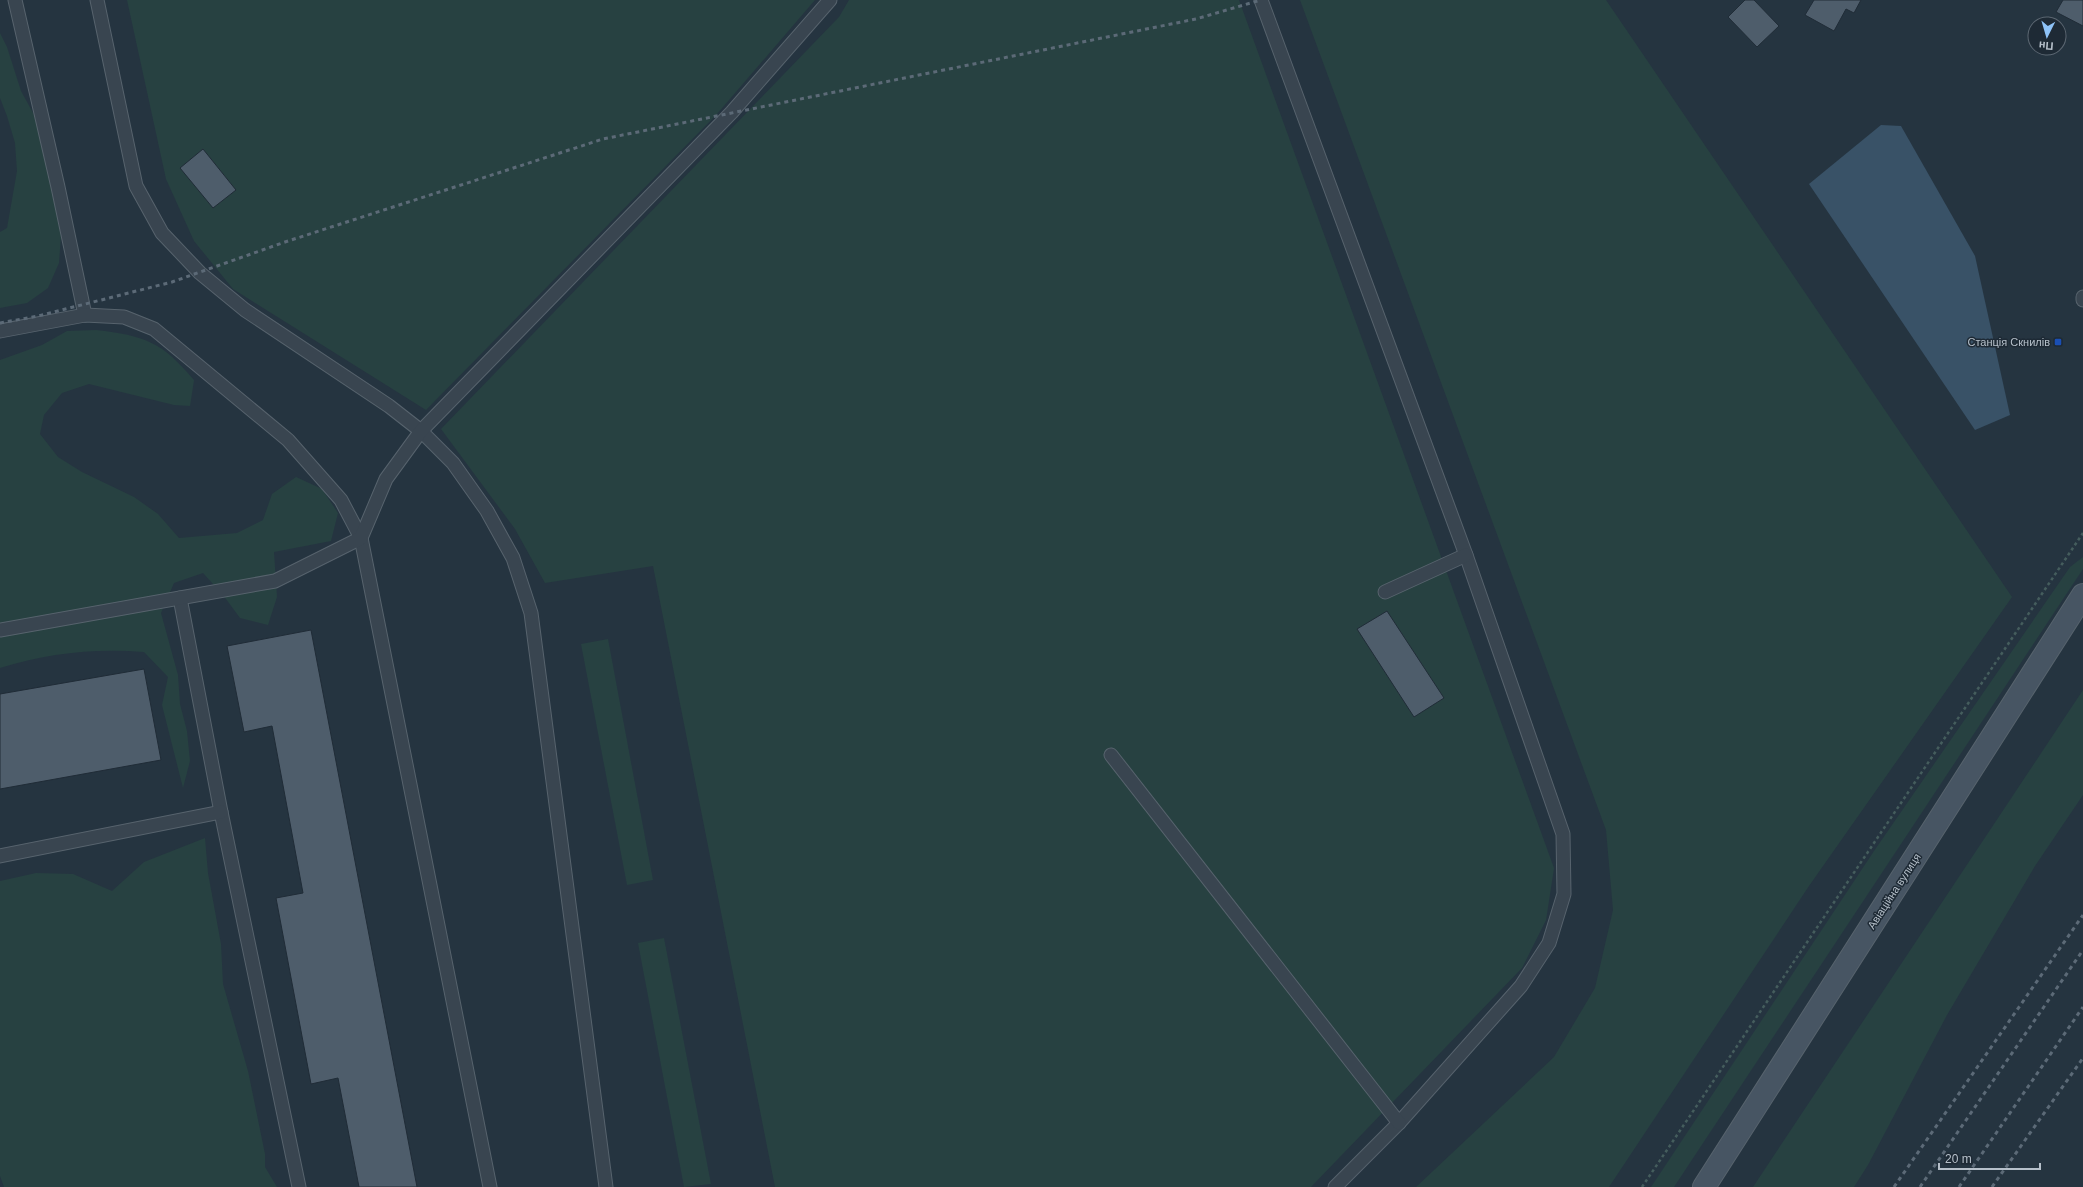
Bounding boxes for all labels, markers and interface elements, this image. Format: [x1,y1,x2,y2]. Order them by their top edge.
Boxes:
north arrow [2027,16,2067,56]
text: Пн [2038,39,2054,53]
place label: Станція Скнилів [1968,336,2050,348]
marker: Станція Скнилів [2053,337,2063,347]
street label: Авіаційна вулиця [1865,851,1923,931]
scale bar [1939,1145,2040,1171]
text: 20 m [1945,1152,1972,1166]

